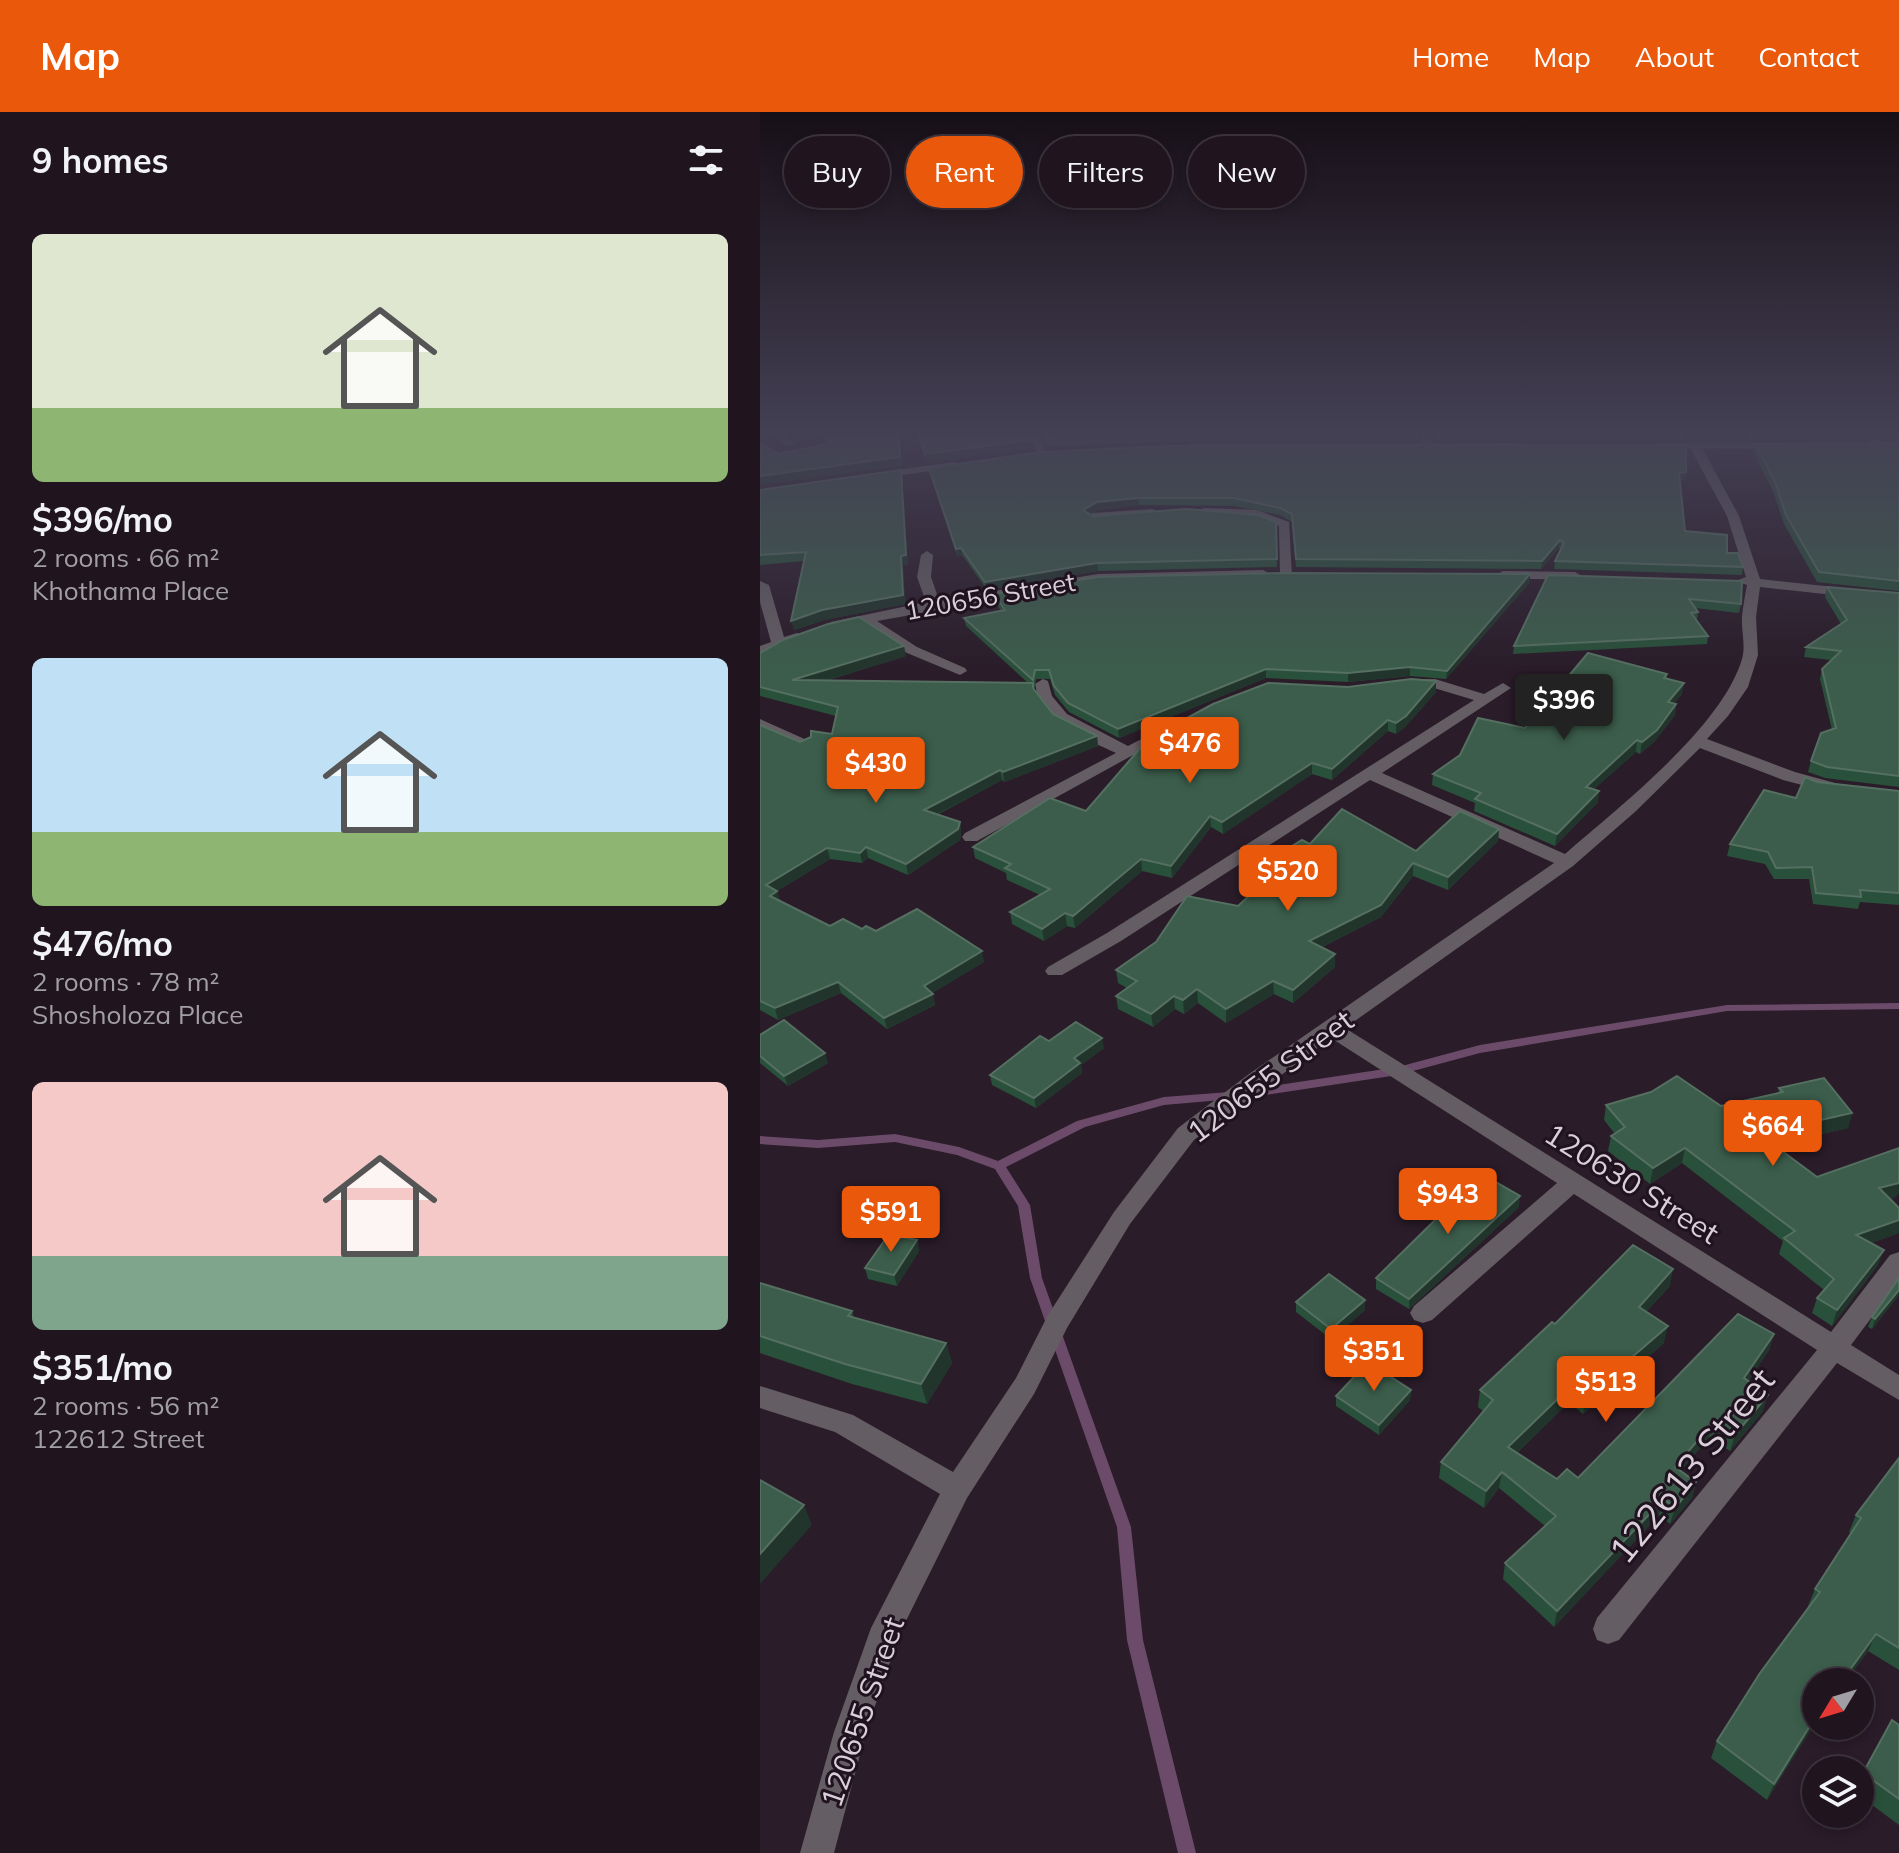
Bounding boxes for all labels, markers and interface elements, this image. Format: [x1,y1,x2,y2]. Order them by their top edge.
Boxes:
text: Map [40,32,120,80]
text: Home [1412,39,1489,74]
text: Map [1533,39,1591,74]
text: About [1635,39,1714,74]
text: Contact [1758,39,1859,74]
chip: Buy [784,136,890,208]
chip: Rent [906,136,1023,208]
chip: Filters [1039,136,1172,208]
chip: New [1188,136,1305,208]
icon: filters [684,138,728,182]
text: 9 homes [32,139,169,182]
icon: home [308,286,452,430]
text: $396/mo [32,498,173,541]
text: 2 rooms · 66 m² [32,541,219,574]
street label: 120656 Street [902,565,1078,627]
text: Khothama Place [32,574,229,607]
pin: $396 [1517,674,1611,742]
text: $396 [1533,683,1595,716]
icon: home [308,710,452,854]
pin: $476 [1143,717,1237,785]
text: $476 [1159,726,1221,759]
pin: $430 [829,737,923,805]
text: $430 [845,746,907,779]
pin: $520 [1241,845,1335,913]
text: $520 [1257,854,1319,887]
text: $476/mo [32,922,173,965]
text: 2 rooms · 78 m² [32,965,219,998]
text: Shosholoza Place [32,998,243,1031]
street label: 120655 Street [1179,1001,1361,1151]
pin: $664 [1726,1100,1820,1168]
text: $664 [1742,1109,1804,1142]
street label: 120630 Street [1538,1114,1726,1252]
icon: home [308,1134,452,1278]
pin: $943 [1401,1168,1495,1236]
text: $943 [1417,1177,1479,1210]
pin: $591 [844,1186,938,1254]
text: $591 [860,1195,922,1228]
pin: $351 [1327,1325,1421,1393]
text: $351 [1343,1334,1405,1367]
text: $351/mo [32,1346,173,1389]
pin: $513 [1559,1356,1653,1424]
street label: 122613 Street [1598,1358,1784,1572]
text: $513 [1575,1365,1637,1398]
text: 2 rooms · 56 m² [32,1389,219,1422]
text: 122612 Street [32,1422,204,1455]
street label: 120655 Street [812,1612,912,1812]
north arrow [1802,1668,1874,1740]
map controls [1802,1668,1874,1828]
button: layers [1802,1756,1874,1828]

